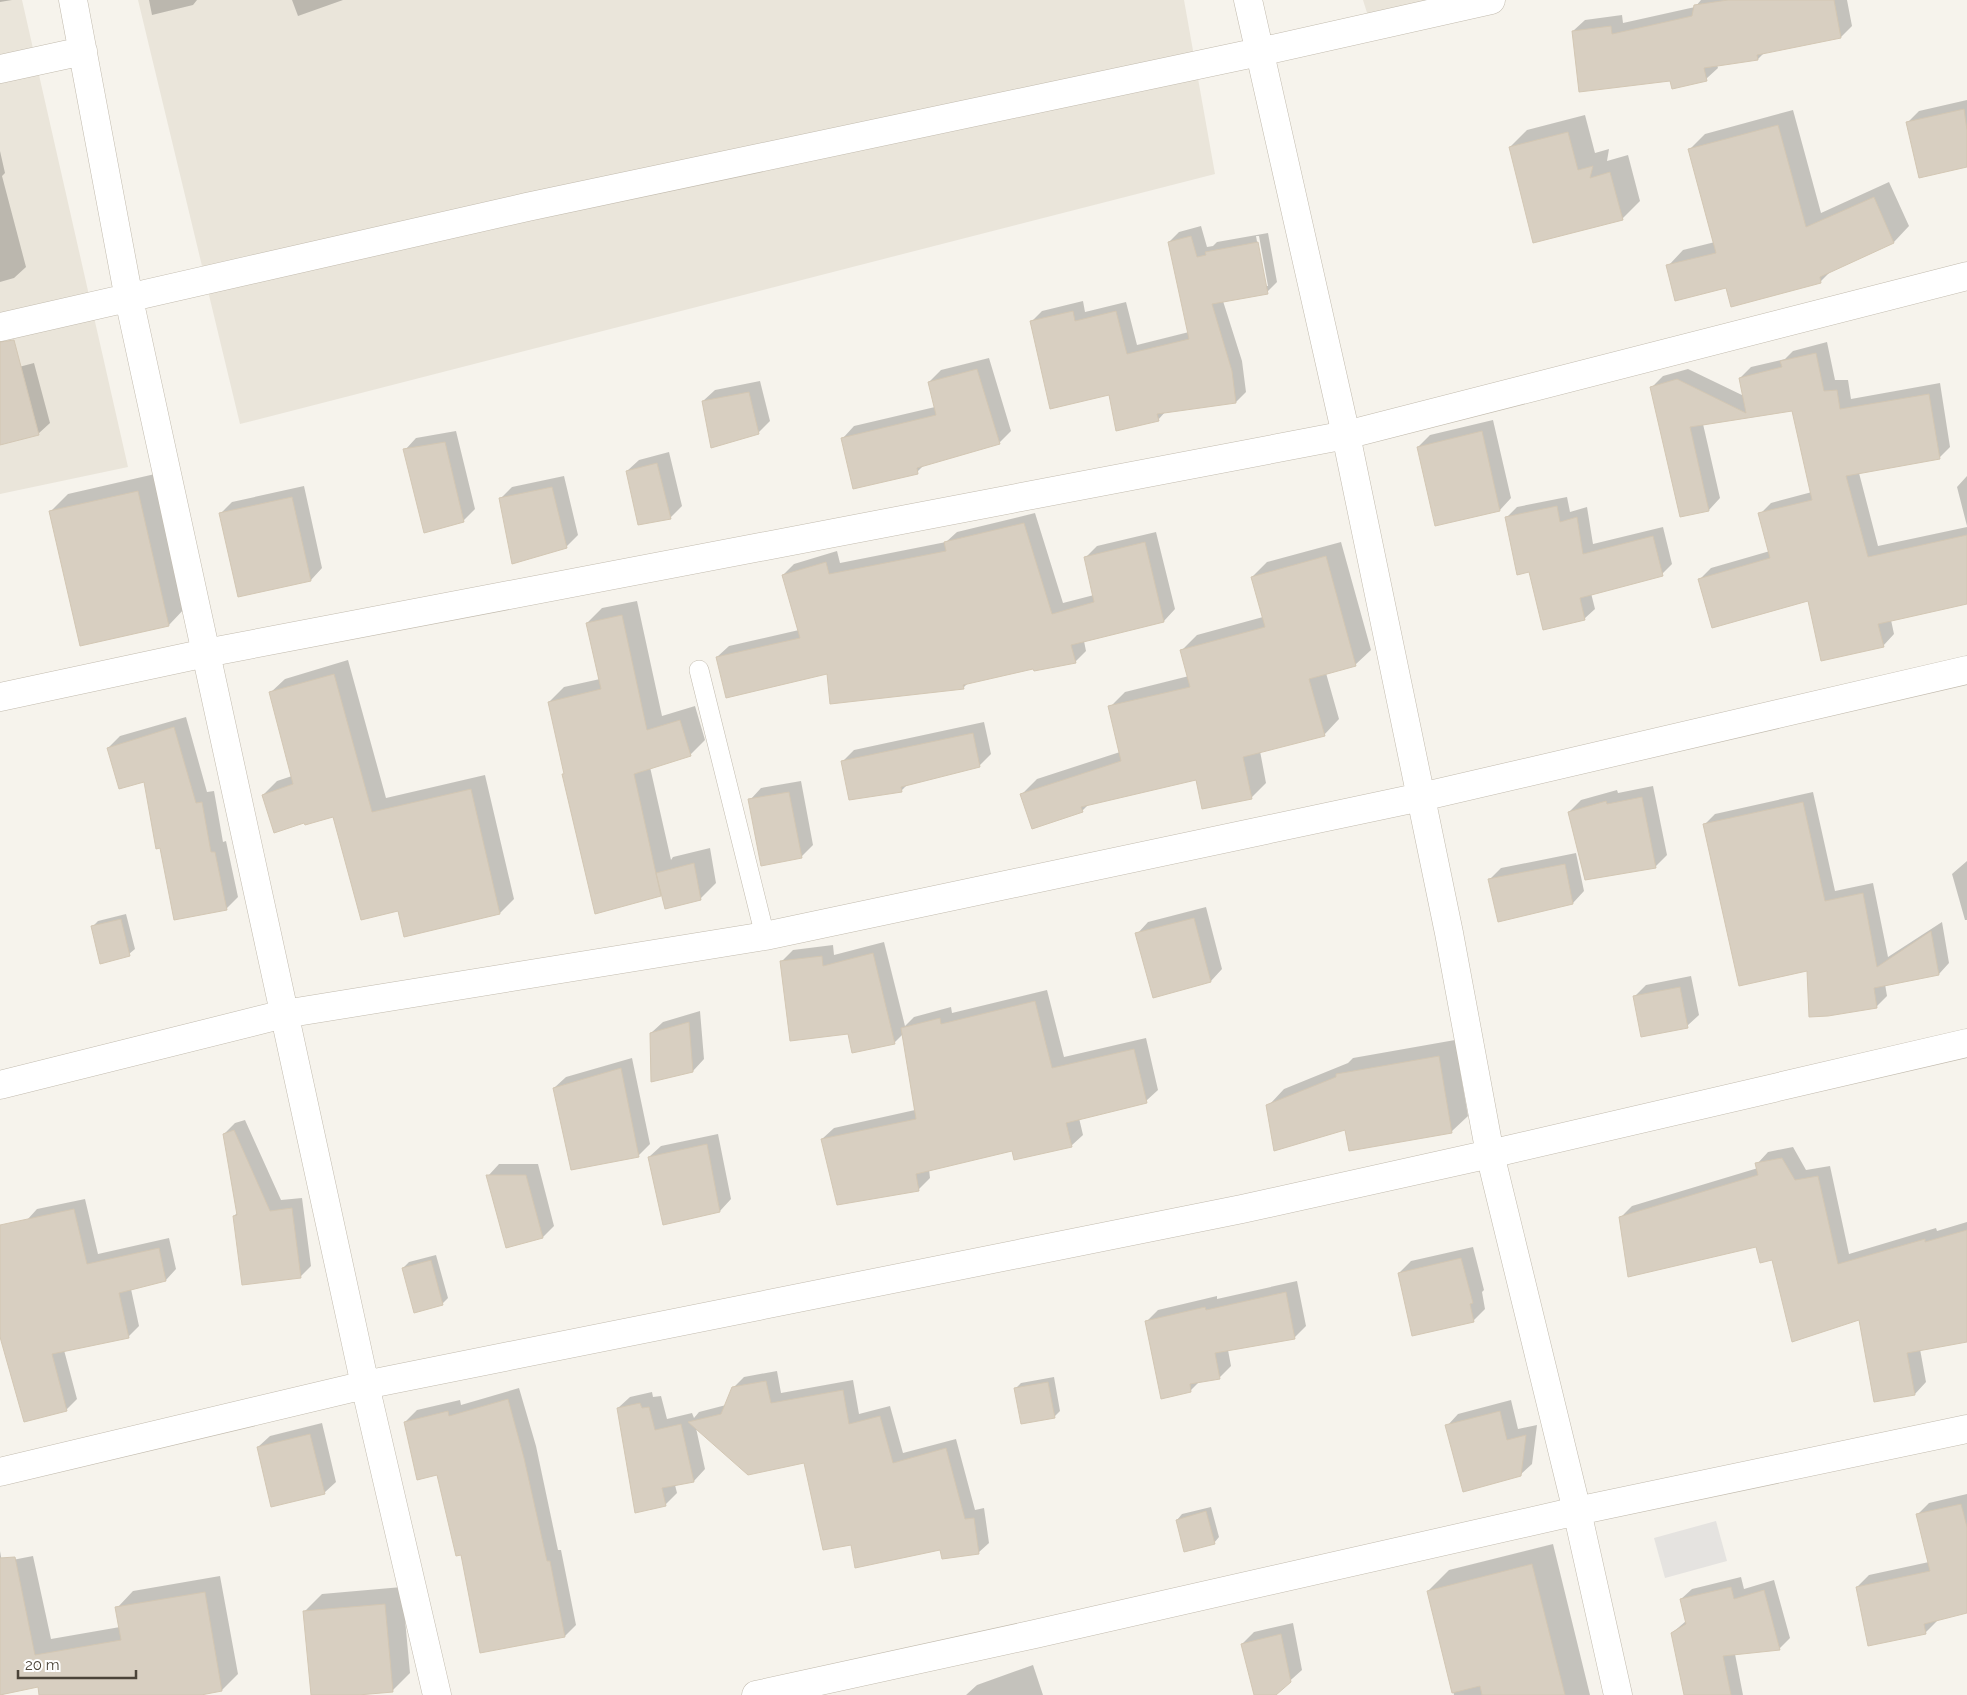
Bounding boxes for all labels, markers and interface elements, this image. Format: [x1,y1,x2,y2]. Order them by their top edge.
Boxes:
scale bar [18,1648,135,1680]
text: 20 m [25,1656,60,1674]

